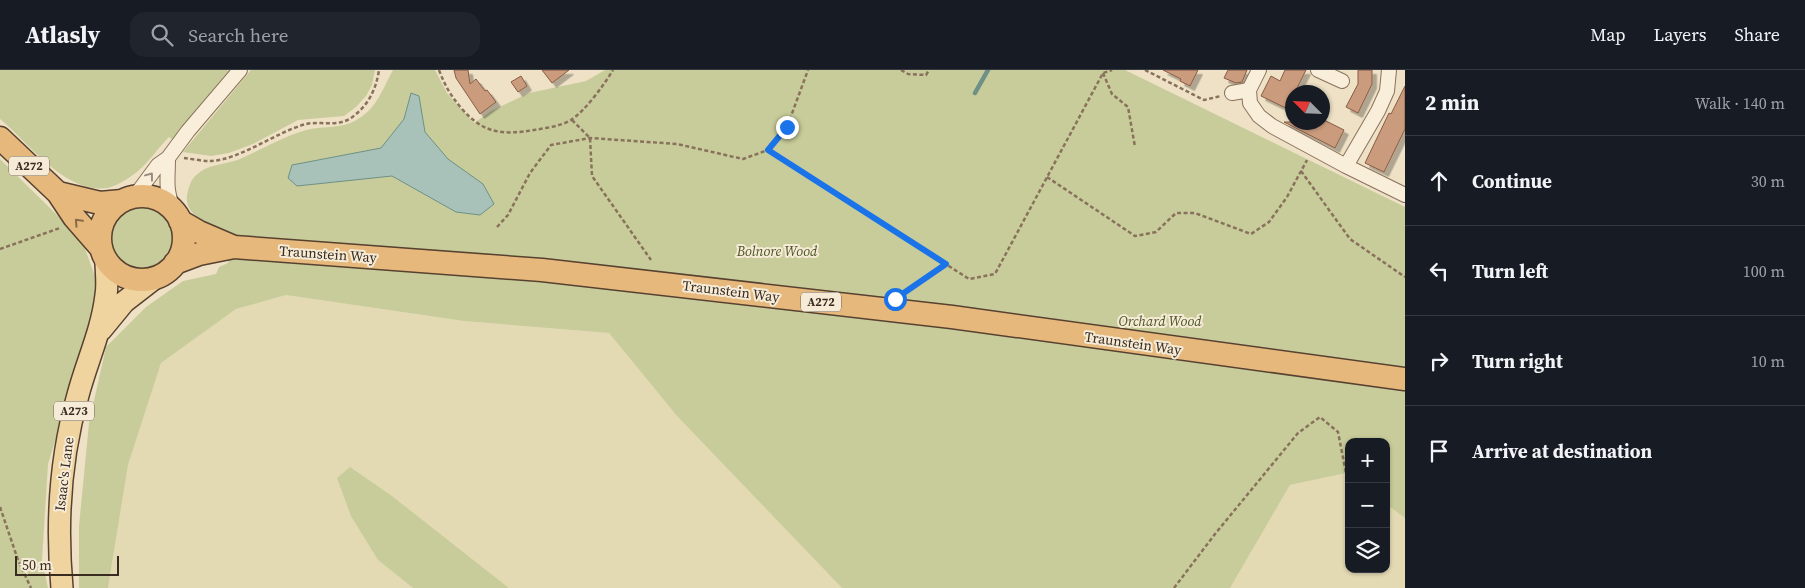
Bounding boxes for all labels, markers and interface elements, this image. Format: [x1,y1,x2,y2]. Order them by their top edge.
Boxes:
search box [130,12,480,57]
text: Atlasly [25,18,100,51]
icon: search [148,21,176,49]
text: Search here [188,22,288,48]
text: Map [1590,22,1625,47]
text: Layers [1653,22,1706,47]
text: Share [1734,22,1780,47]
north arrow [1285,85,1330,130]
text: 2 min [1425,88,1480,117]
text: Walk · 140 m [1695,92,1785,114]
route end [776,116,799,139]
road number: A272 [9,156,49,175]
icon: ahead [1425,167,1453,195]
text: Continue [1472,168,1552,194]
text: 30 m [1751,170,1785,192]
one-way arrow [144,172,153,182]
one-way arrow [75,218,84,227]
street label: Traunstein Way [279,241,378,267]
park label: Bolnore Wood [736,241,818,261]
icon: left [1425,257,1453,285]
text: Turn left [1472,258,1548,284]
text: 100 m [1743,260,1785,282]
street label: Traunstein Way [681,275,781,307]
route start [884,288,907,311]
road number: A272 [801,292,841,312]
park label: Orchard Wood [1118,311,1202,331]
street label: Traunstein Way [1083,326,1183,360]
icon: right [1425,347,1453,375]
text: Turn right [1472,348,1563,374]
text: 10 m [1751,350,1785,372]
road number: A273 [54,402,94,421]
street label: Isaac's Lane [50,436,78,512]
icon: arrive [1425,437,1453,465]
map controls [1345,438,1390,573]
button: + [1345,438,1390,483]
text: Arrive at destination [1472,438,1652,464]
button: − [1345,483,1390,528]
button: layers [1345,528,1390,573]
scale bar [15,553,119,576]
text: 50 m [22,555,52,575]

